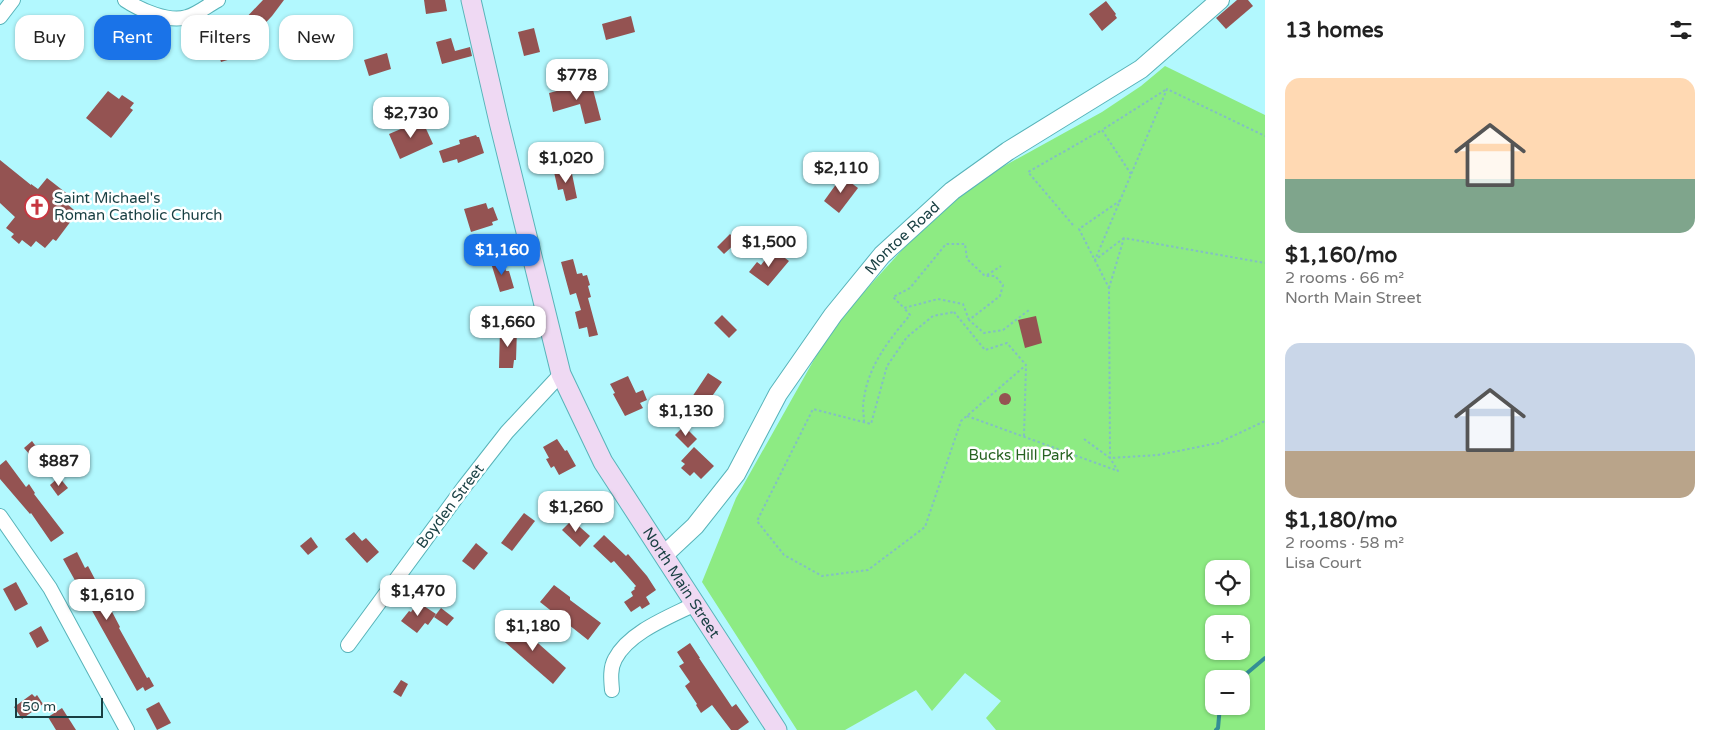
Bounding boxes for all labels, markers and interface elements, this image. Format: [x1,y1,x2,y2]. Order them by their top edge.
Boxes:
chip: Buy [15,15,84,60]
chip: Rent [94,15,171,60]
chip: Filters [181,15,269,60]
chip: New [279,15,353,60]
icon: filters [1667,16,1695,44]
text: 13 homes [1285,18,1384,43]
pin: $778 [547,58,607,101]
text: $778 [557,65,597,85]
pin: $2,730 [370,96,452,139]
text: $2,730 [384,103,438,123]
icon: home [1445,110,1535,200]
pin: $1,020 [525,142,607,184]
text: $1,020 [539,148,593,168]
pin: $2,110 [800,152,882,194]
text: $2,110 [814,158,868,178]
place label: Saint Michael's Roman Catholic Church [54,189,222,224]
church icon: Saint Michael's Roman Catholic Church [24,194,50,220]
street label: Montoe Road [861,198,943,278]
pin: $1,500 [728,226,810,268]
text: $1,500 [742,232,796,252]
pin: $1,160 [461,234,543,276]
text: $1,160 [475,240,529,260]
text: $1,160/mo [1285,243,1397,268]
text: 2 rooms · 66 m² [1285,268,1404,288]
text: North Main Street [1285,288,1422,308]
pin: $1,660 [467,306,549,348]
text: $1,660 [481,312,535,332]
icon: home [1445,375,1535,465]
pin: $1,130 [645,394,727,437]
text: $1,130 [659,401,713,421]
pin: $887 [29,444,89,487]
park label: Bucks Hill Park [969,446,1073,464]
text: $887 [39,451,79,471]
street label: Boyden Street [412,460,488,552]
pin: $1,260 [535,490,617,533]
text: $1,260 [549,497,603,517]
text: $1,180/mo [1285,508,1397,533]
street label: North Main Street [639,524,724,641]
text: 2 rooms · 58 m² [1285,533,1404,553]
text: Lisa Court [1285,553,1362,573]
map controls [1205,560,1250,715]
button: locate [1205,560,1250,605]
pin: $1,470 [377,574,459,617]
pin: $1,610 [66,578,148,621]
text: $1,470 [391,581,445,601]
text: $1,610 [80,585,134,605]
pin: $1,180 [492,610,574,652]
button: + [1205,615,1250,660]
text: $1,180 [506,616,560,636]
button: − [1205,670,1250,715]
scale bar [15,695,102,718]
text: 50 m [22,698,56,715]

